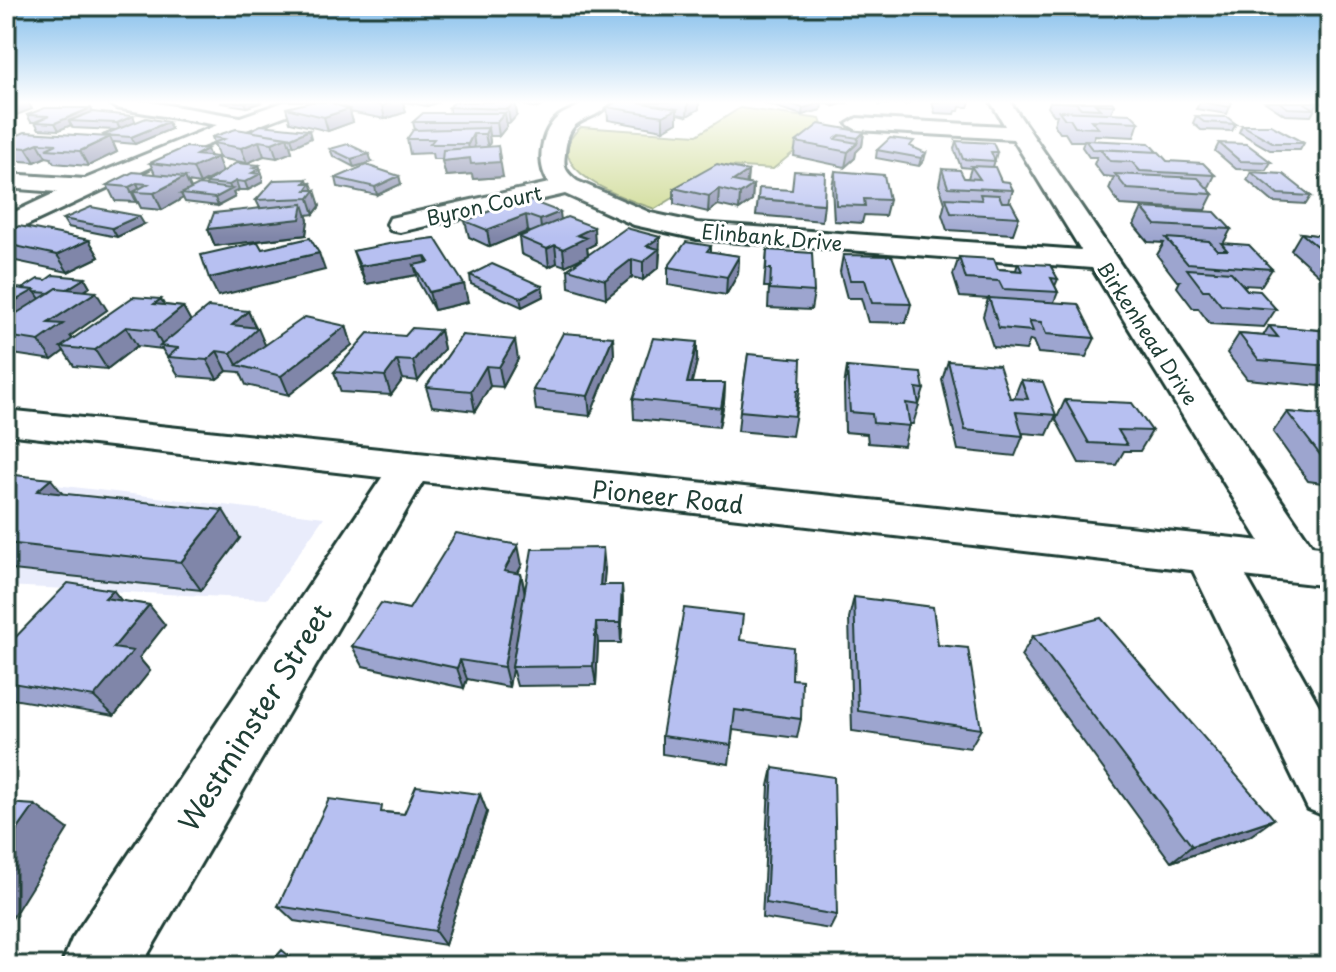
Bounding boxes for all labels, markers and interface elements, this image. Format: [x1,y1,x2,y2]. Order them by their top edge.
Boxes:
street label: Byron Court [423,177,545,233]
street label: Elinbank Drive [700,216,844,258]
street label: Birkenhead Drive [1090,255,1206,411]
street label: Pioneer Road [591,470,745,522]
street label: Westminster Street [166,595,342,839]

